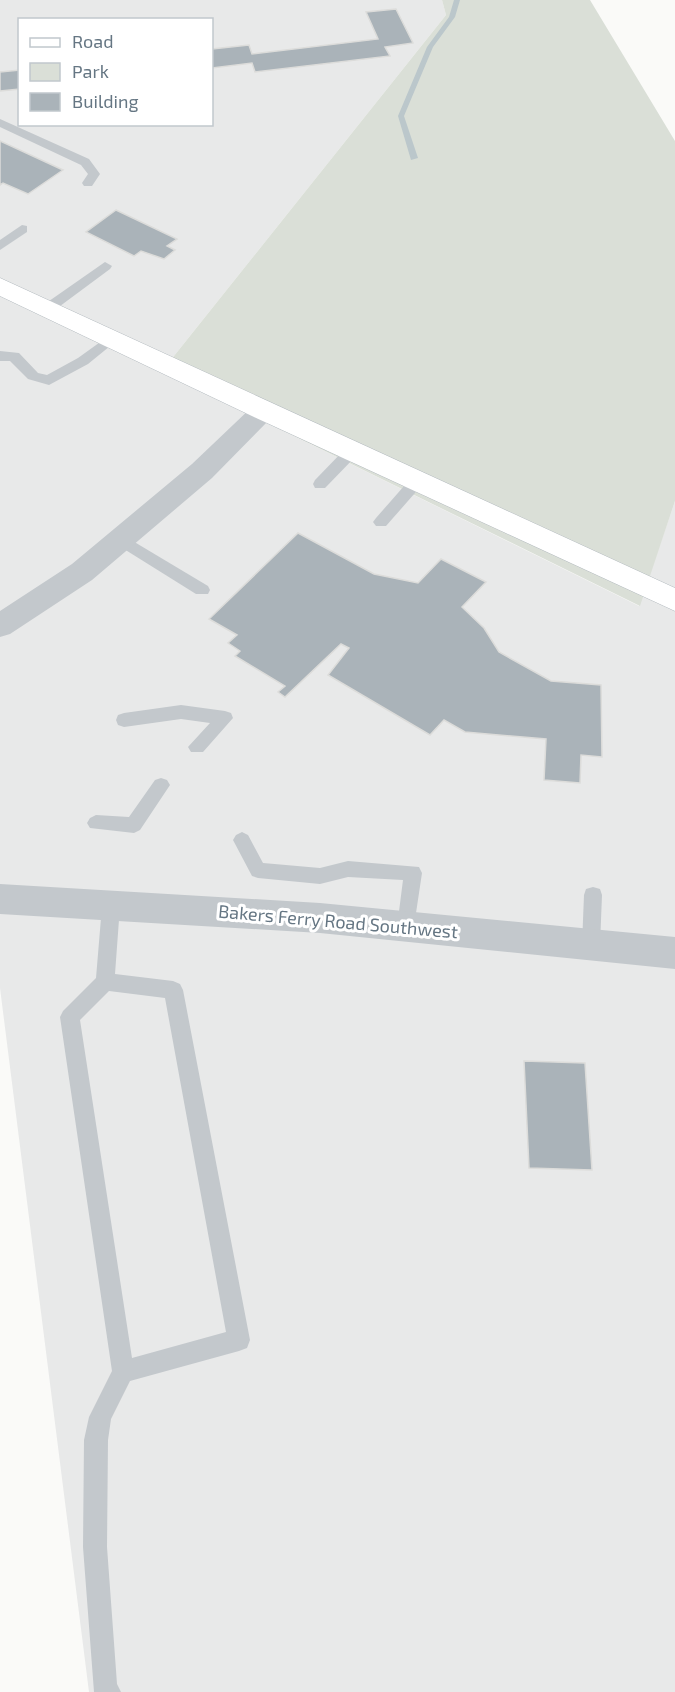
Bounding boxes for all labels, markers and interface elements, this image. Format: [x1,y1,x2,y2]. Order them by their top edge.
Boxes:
legend [18,18,213,126]
text: Road [72,30,113,52]
text: Park [72,60,109,82]
text: Building [72,90,139,112]
street label: Bakers Ferry Road Southwest [217,900,459,942]

